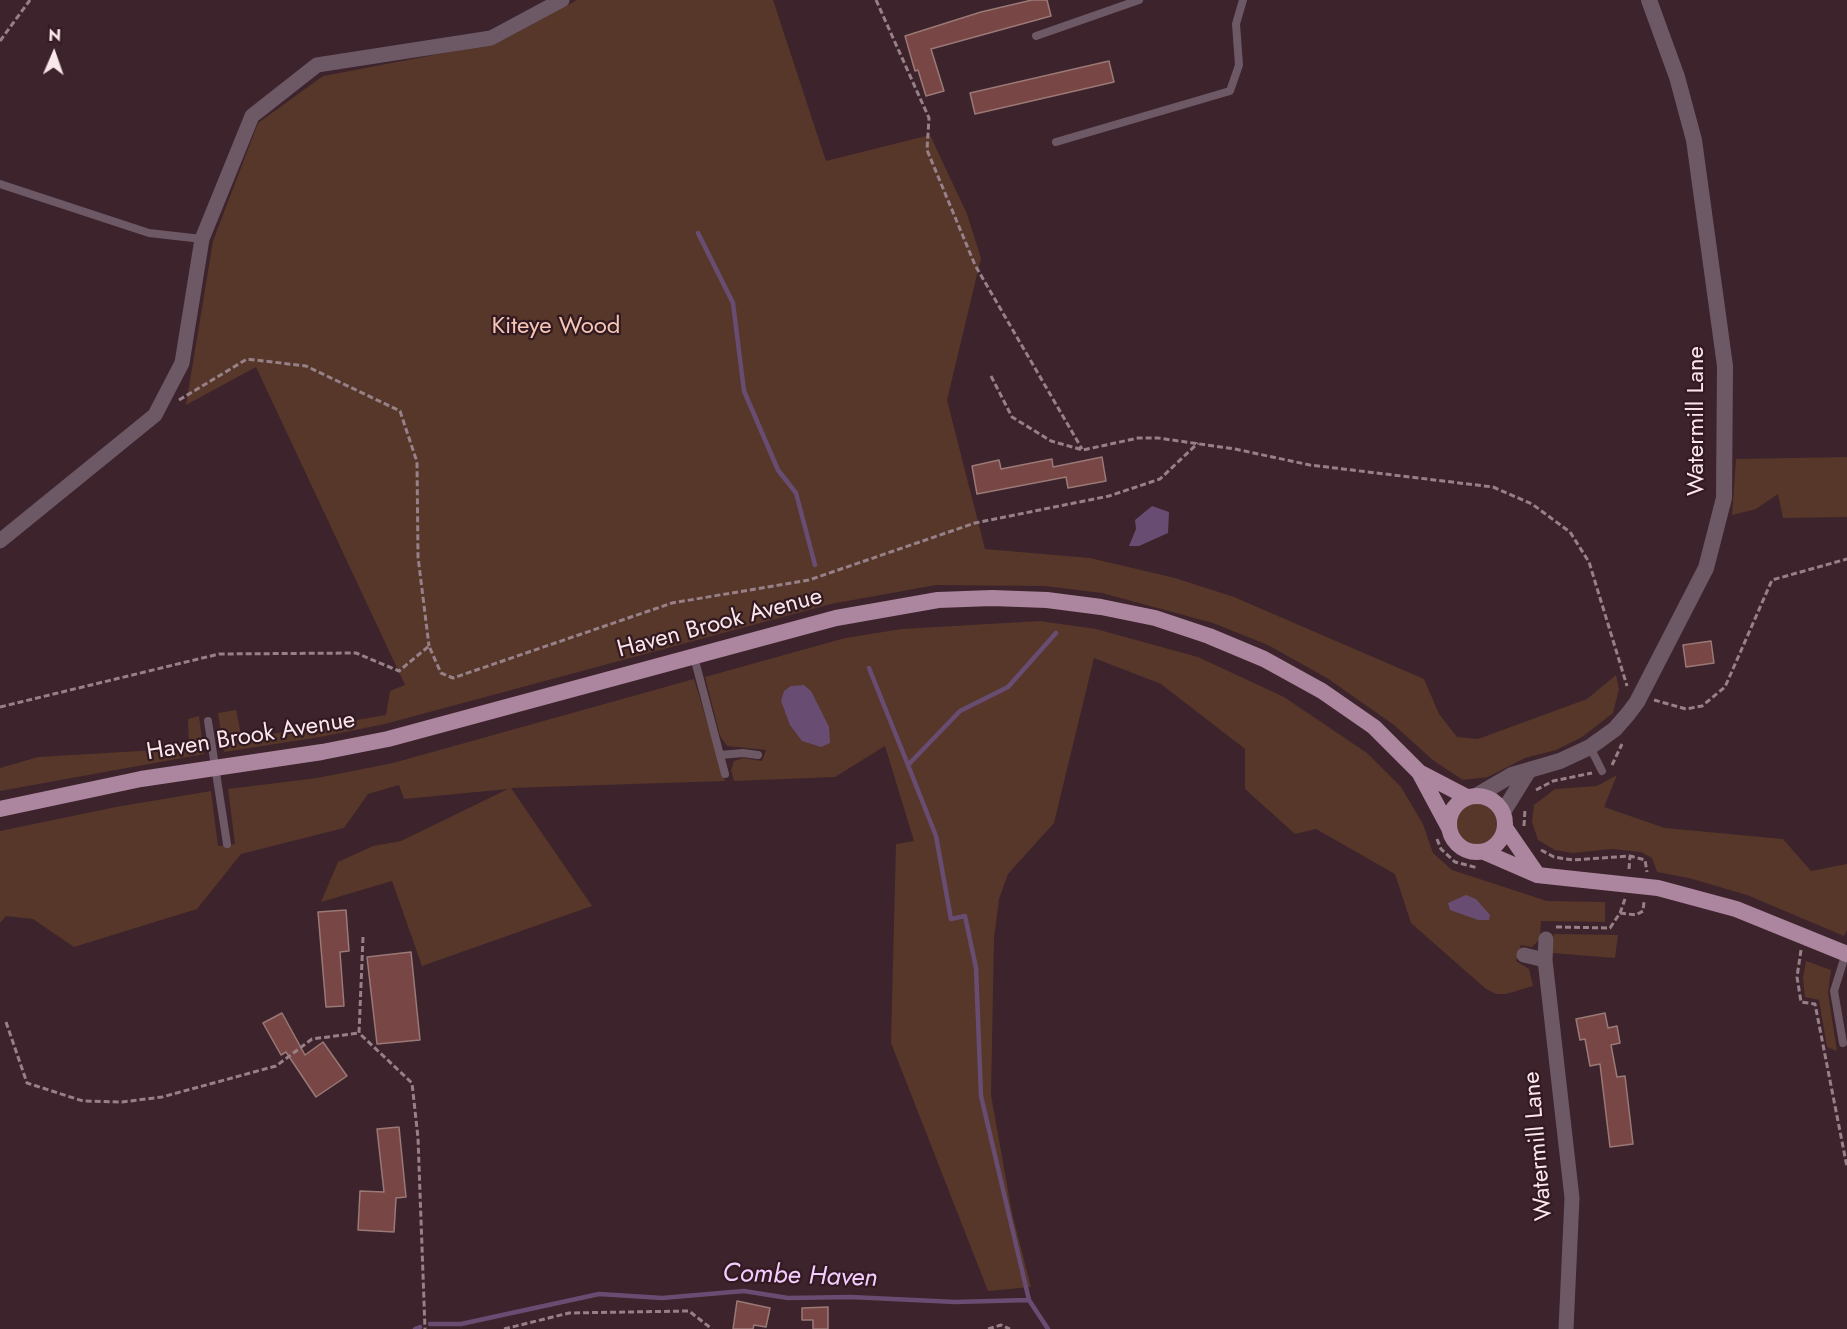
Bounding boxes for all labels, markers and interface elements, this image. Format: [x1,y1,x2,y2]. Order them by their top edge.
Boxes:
north arrow [24,24,84,84]
text: N [48,24,61,47]
park label: Kiteye Wood [491,313,621,341]
street label: Watermill Lane [1683,346,1711,496]
street label: Haven Brook Avenue [614,583,826,665]
street label: Haven Brook Avenue [145,706,357,768]
street label: Watermill Lane [1518,1070,1560,1222]
water label: Combe Haven [722,1259,878,1295]

